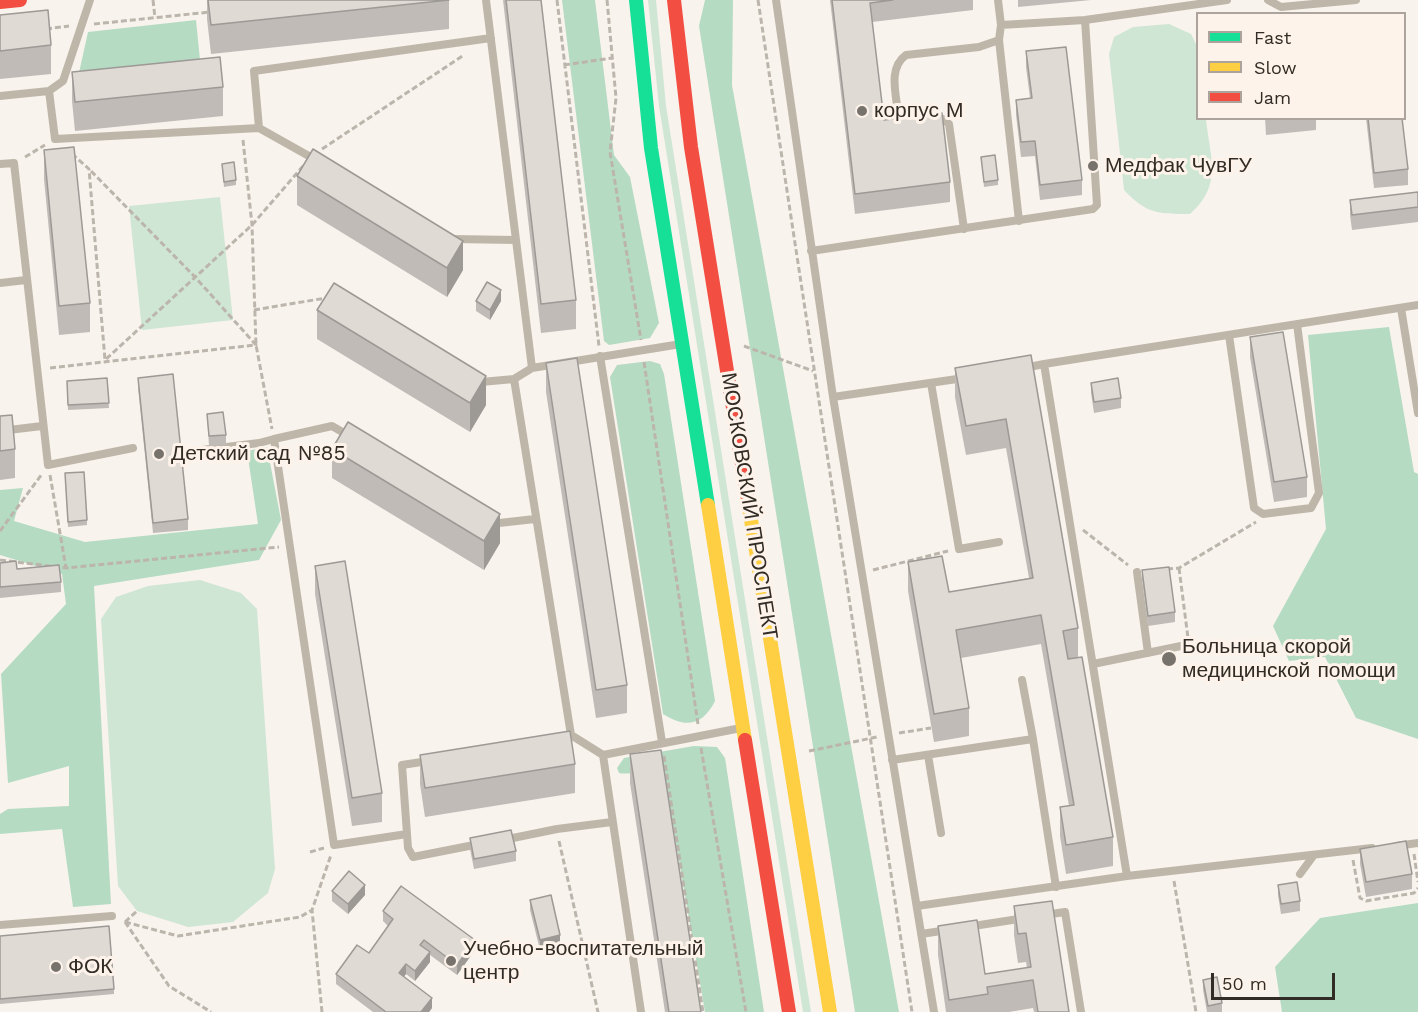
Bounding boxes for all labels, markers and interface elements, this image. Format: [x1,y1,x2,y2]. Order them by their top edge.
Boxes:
legend [1196,12,1406,120]
text: Fast [1254,27,1291,48]
text: Slow [1254,57,1297,78]
text: Jam [1254,87,1291,108]
place label: корпус М [874,98,964,124]
marker: корпус М [855,104,869,118]
place label: Медфак ЧувГУ [1105,153,1252,179]
marker: Медфак ЧувГУ [1086,159,1100,173]
street label: МОСКОВСКИЙ ПРОСПЕКТ [715,371,783,641]
place label: Детский сад №85 [171,441,346,467]
marker: Детский сад №85 [152,447,166,461]
place label: Больница скорой медицинской помощи [1182,634,1396,684]
marker: Больница скорой медицинской помощи [1160,650,1178,668]
place label: Учебно-воспитательный центр [463,936,704,986]
place label: ФОК [68,954,113,980]
marker: Учебно-воспитательный центр [444,954,458,968]
marker: ФОК [49,960,63,974]
scale bar [1214,961,1338,999]
text: 50 m [1222,973,1267,994]

